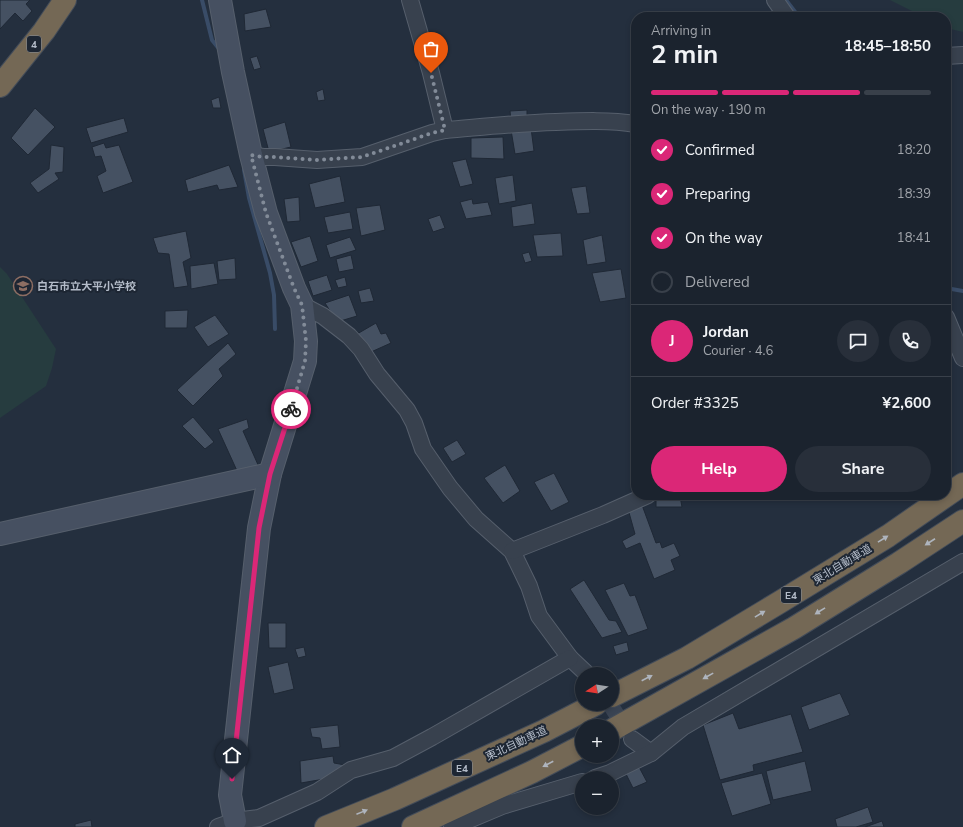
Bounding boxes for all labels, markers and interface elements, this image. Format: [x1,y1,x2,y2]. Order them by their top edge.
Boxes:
text: Arriving in [651,22,711,40]
pin [414,32,448,73]
road number: 4 [27,36,41,52]
text: 18:45–18:50 [844,36,931,56]
text: 2 min [651,37,718,72]
icon: bag [420,38,442,60]
text: On the way · 190 m [651,101,766,119]
icon: check [651,139,673,161]
text: Confirmed [685,140,755,160]
text: 18:20 [897,141,931,159]
icon: check [651,183,673,205]
text: Preparing [685,184,750,204]
text: 18:39 [897,185,931,203]
icon: check [651,227,673,249]
text: On the way [685,228,763,248]
text: 18:41 [897,229,931,247]
text: Delivered [685,272,750,292]
school or university icon: 白石市立大平小学校 [12,275,34,297]
place label: 白石市立大平小学校 [37,279,136,294]
button: chat [837,320,879,362]
button: phone [889,320,931,362]
text: Jordan [703,322,749,342]
text: J [669,331,675,351]
text: Courier · 4.6 [703,342,773,360]
courier [271,389,311,429]
text: Order #3325 [651,393,739,413]
text: ¥2,600 [882,393,931,413]
icon: bike [280,398,302,420]
button: Help [651,446,787,492]
button: Share [795,446,931,492]
one-way arrow [877,536,889,543]
one-way arrow [925,538,936,546]
street label: 東北自動車道 [810,541,874,588]
road number: E4 [781,587,801,603]
one-way arrow [814,608,826,615]
one-way arrow [755,610,765,618]
north arrow [575,667,619,711]
map controls [575,667,619,815]
one-way arrow [702,673,714,680]
one-way arrow [641,675,652,681]
button: + [575,719,619,763]
street label: 東北自動車道 [483,723,549,764]
pin [215,738,249,779]
icon: home [221,744,243,766]
road number: E4 [452,760,472,776]
one-way arrow [542,761,553,767]
button: − [575,771,619,815]
one-way arrow [356,809,368,815]

